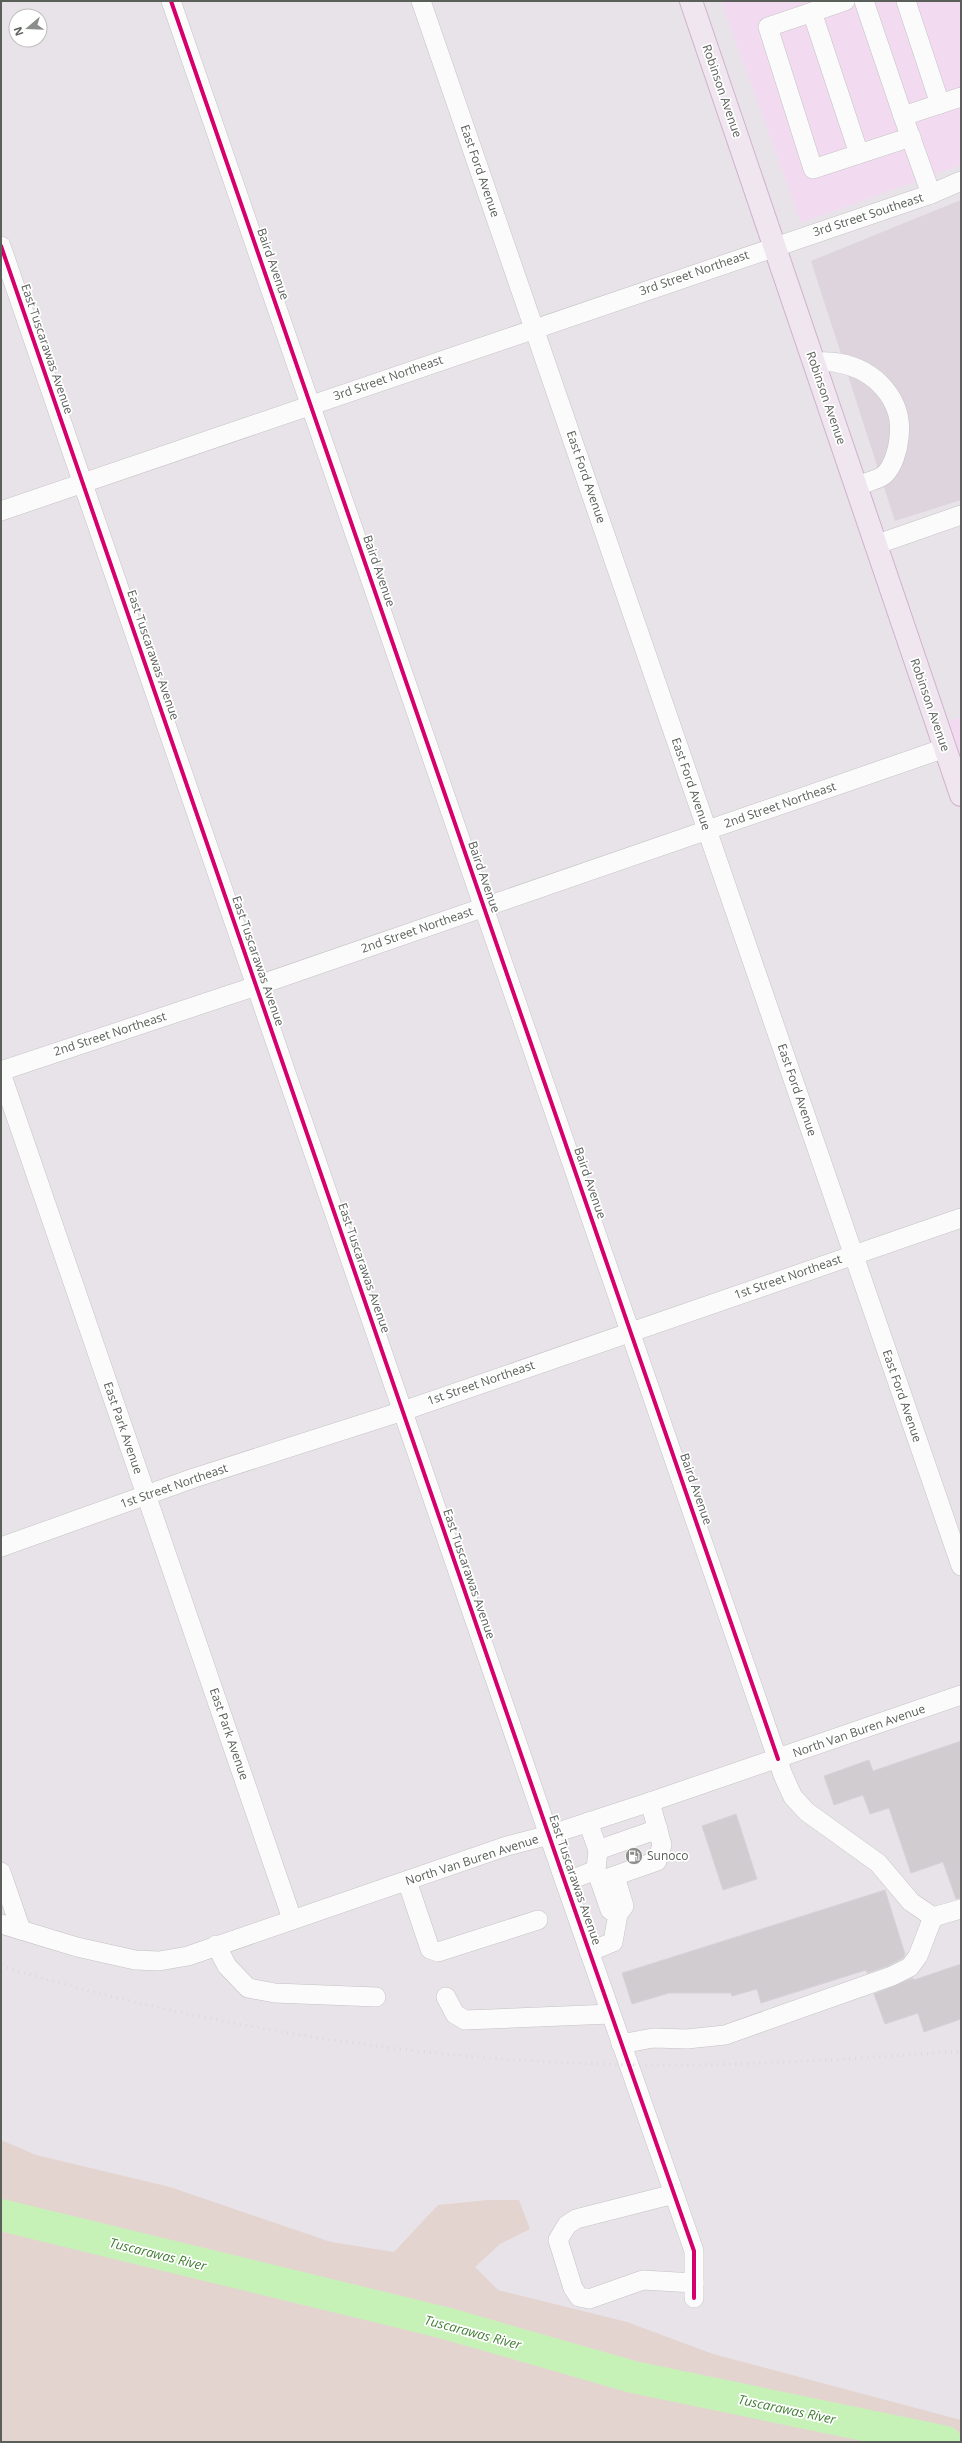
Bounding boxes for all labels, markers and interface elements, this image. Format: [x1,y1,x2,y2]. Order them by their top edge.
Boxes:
north arrow [8,8,48,48]
text: N [10,25,27,38]
street label: Robinson Avenue [699,42,746,140]
street label: East Ford Avenue [457,122,504,220]
street label: 3rd Street Southeast [811,189,925,240]
street label: Baird Avenue [253,226,294,302]
street label: 3rd Street Northeast [637,246,751,299]
street label: East Tuscarawas Avenue [17,281,78,416]
street label: Robinson Avenue [803,349,850,447]
street label: 3rd Street Northeast [331,351,445,404]
street label: East Ford Avenue [563,428,610,526]
street label: Baird Avenue [359,533,400,609]
street label: East Tuscarawas Avenue [123,587,184,722]
street label: Robinson Avenue [907,656,954,754]
street label: East Ford Avenue [668,735,715,833]
street label: 2nd Street Northeast [722,777,838,832]
street label: Baird Avenue [464,839,505,915]
street label: East Tuscarawas Avenue [228,893,289,1028]
street label: 2nd Street Northeast [359,902,475,957]
street label: 2nd Street Northeast [51,1007,168,1060]
street label: East Ford Avenue [774,1041,821,1139]
street label: Baird Avenue [570,1145,611,1221]
street label: East Tuscarawas Avenue [334,1200,395,1335]
street label: 1st Street Northeast [732,1250,844,1303]
street label: East Ford Avenue [879,1347,926,1445]
street label: 1st Street Northeast [425,1356,537,1409]
street label: East Park Avenue [100,1379,147,1476]
street label: Baird Avenue [676,1451,717,1527]
street label: 1st Street Northeast [118,1459,230,1512]
street label: East Tuscarawas Avenue [439,1506,500,1641]
street label: East Park Avenue [206,1685,253,1782]
street label: North Van Buren Avenue [790,1700,928,1761]
street label: East Tuscarawas Avenue [545,1812,606,1947]
street label: North Van Buren Avenue [403,1830,541,1889]
fuel station icon: Sunoco [624,1846,644,1866]
place label: Sunoco [647,1847,688,1864]
water label: Tuscarawas River [108,2233,209,2275]
water label: Tuscarawas River [423,2310,524,2354]
water label: Tuscarawas River [737,2390,838,2428]

